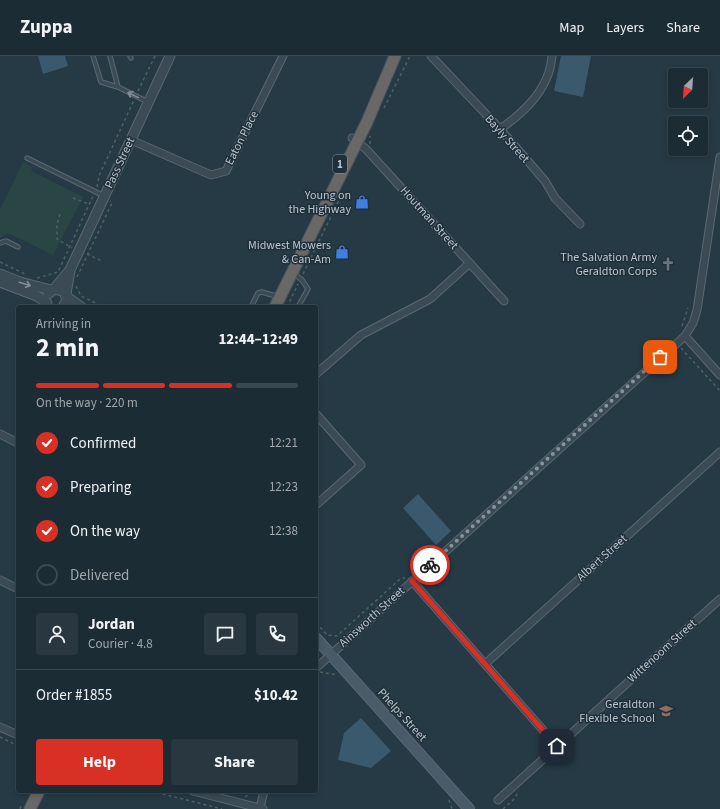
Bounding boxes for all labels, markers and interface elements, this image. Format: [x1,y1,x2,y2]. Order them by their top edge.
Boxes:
text: Zuppa [20,14,72,41]
text: Map [559,18,584,38]
text: Layers [606,18,644,38]
text: Share [666,18,700,38]
north arrow [668,68,708,108]
map controls [668,68,708,156]
one-way arrow [127,91,139,98]
street label: Eaton Place [221,108,263,168]
street label: Bayly Street [481,111,533,167]
button: locate [668,116,708,156]
street label: Pass Street [101,135,139,191]
road number: 1 [333,155,347,173]
street label: Houtman Street [396,183,462,253]
place label: Young on the Highway [289,187,351,218]
shop icon: Young on the Highway [354,194,370,210]
place label: Midwest Mowers & Can-Am [248,237,331,268]
shop icon: Midwest Mowers & Can-Am [334,244,350,260]
place label: The Salvation Army Geraldton Corps [560,249,657,280]
church icon: The Salvation Army Geraldton Corps [660,256,676,272]
one-way arrow [18,281,31,288]
text: Arriving in [36,315,91,333]
text: 2 min [36,329,99,366]
text: 12:44–12:49 [218,329,298,350]
pin [643,340,677,374]
icon: bag [649,346,671,368]
text: On the way · 220 m [36,394,138,412]
icon: check [36,432,58,454]
text: Confirmed [70,433,136,454]
text: 12:21 [269,434,298,452]
icon: check [36,476,58,498]
text: Preparing [70,477,131,498]
text: 12:23 [269,478,298,496]
icon: check [36,520,58,542]
text: On the way [70,521,140,542]
text: 12:38 [269,522,298,540]
street label: Albert Street [573,531,631,585]
courier [410,545,450,585]
icon: bike [419,554,441,576]
text: Delivered [70,565,129,586]
street label: Ainsworth Street [335,583,409,651]
button: person [36,613,78,655]
button: chat [204,613,246,655]
button: phone [256,613,298,655]
text: Jordan [88,614,135,635]
street label: Wittenoom Street [624,615,700,687]
text: Courier · 4.8 [88,635,153,653]
text: Order #1855 [36,685,112,706]
text: $10.42 [254,685,298,706]
street label: Phelps Street [373,685,431,745]
place label: Geraldton Flexible School [579,696,655,727]
school or university icon: Geraldton Flexible School [658,703,674,719]
pin [540,729,574,763]
icon: home [546,735,568,757]
button: Help [36,739,163,785]
button: Share [171,739,298,785]

